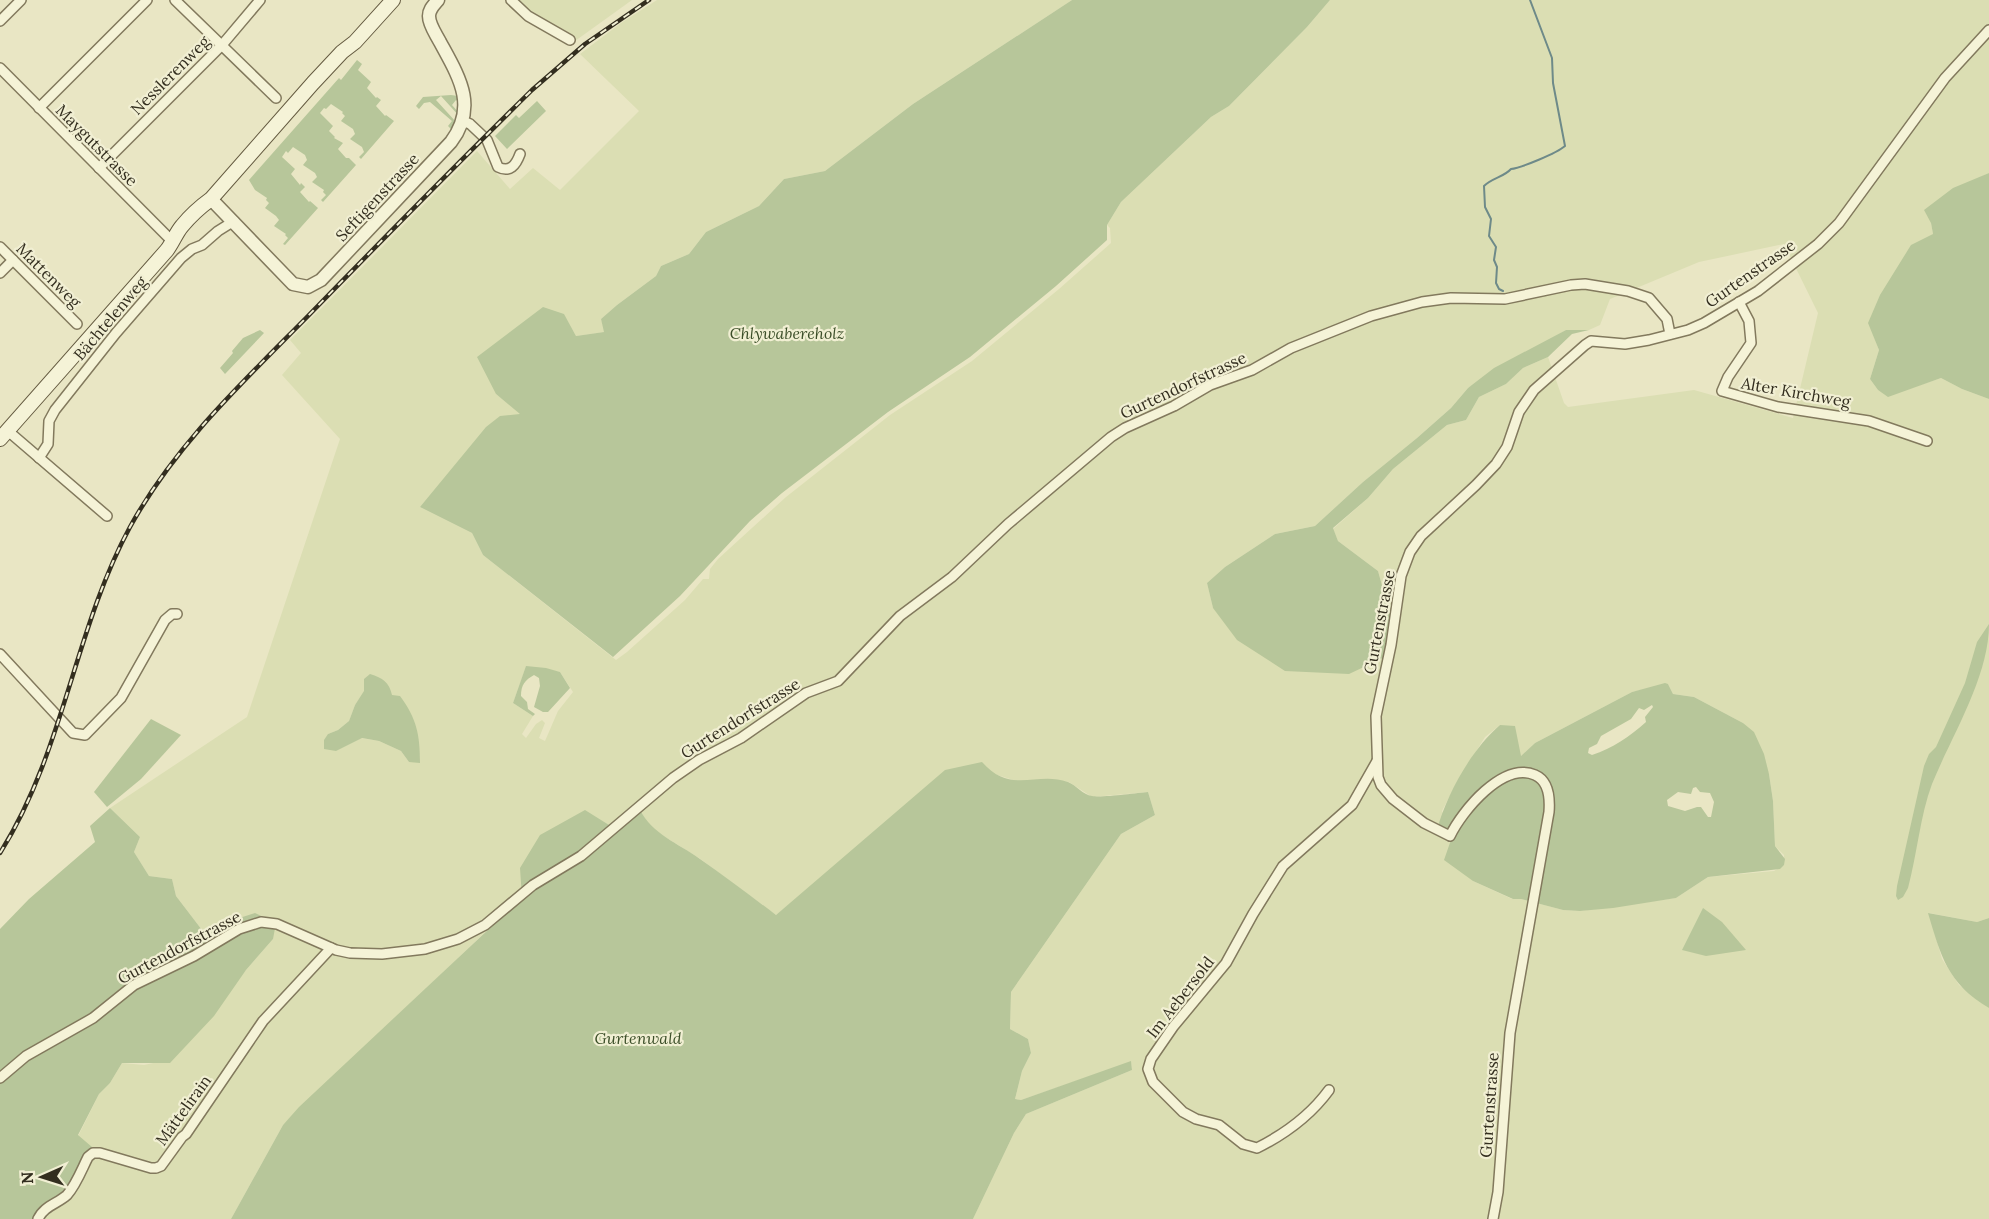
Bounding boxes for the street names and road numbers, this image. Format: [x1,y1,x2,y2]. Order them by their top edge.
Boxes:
street label: Nesslerenweg [126,30,215,119]
street label: Maygutstrasse [52,100,142,190]
street label: Seftigenstrasse [331,148,423,245]
street label: Gurtenstrasse [1701,234,1799,311]
street label: Mattenweg [12,238,86,312]
street label: Bächtelenweg [69,271,152,364]
street label: Gurtendorfstrasse [1117,347,1249,423]
street label: Alter Kirchweg [1739,372,1853,412]
street label: Gurtenstrasse [1359,568,1399,676]
street label: Gurtendorfstrasse [677,673,804,763]
street label: Gurtendorfstrasse [114,906,244,988]
street label: Im Aebersold [1142,952,1218,1042]
street label: Gurtenstrasse [1475,1051,1503,1158]
street label: Mättelirain [151,1071,215,1149]

